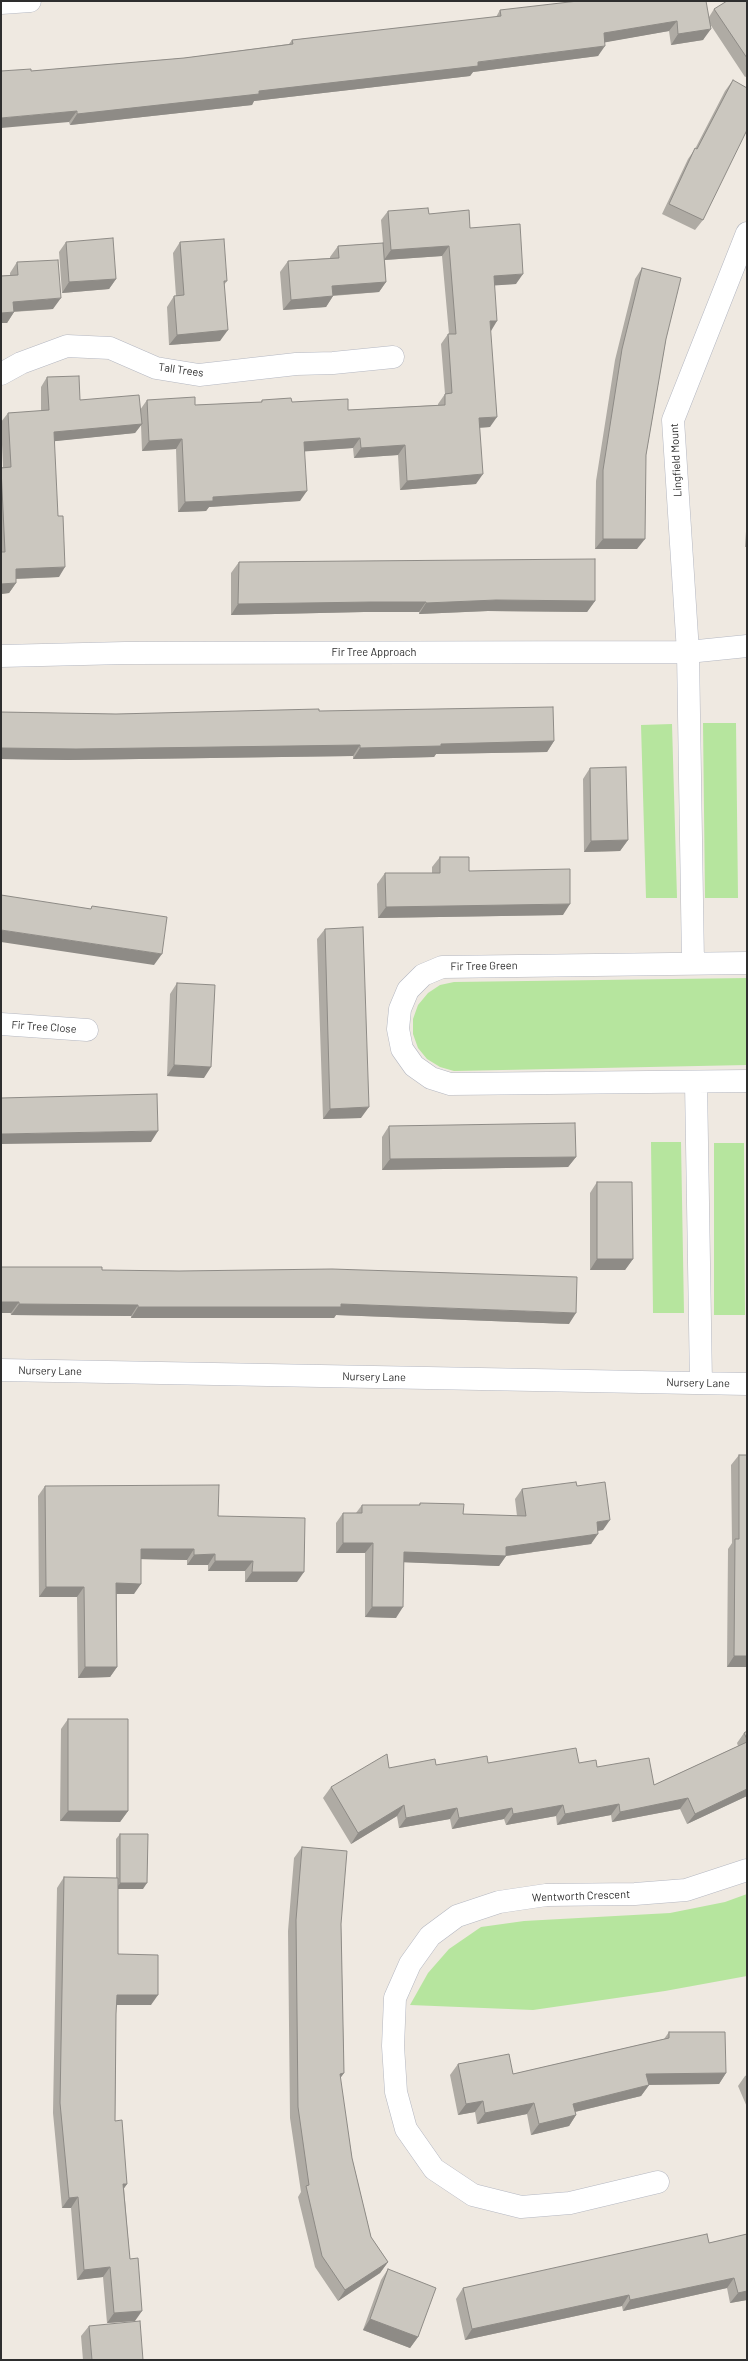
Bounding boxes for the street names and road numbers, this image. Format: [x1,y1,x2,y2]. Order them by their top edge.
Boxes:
street label: Tall Trees [158,360,204,380]
street label: Lingfield Mount [667,423,685,497]
street label: Fir Tree Approach [332,645,416,659]
street label: Fir Tree Green [450,959,518,973]
street label: Fir Tree Close [11,1018,77,1036]
street label: Nursery Lane [18,1364,82,1378]
street label: Nursery Lane [342,1370,406,1384]
street label: Nursery Lane [666,1376,730,1390]
street label: Wentworth Crescent [532,1888,630,1904]

